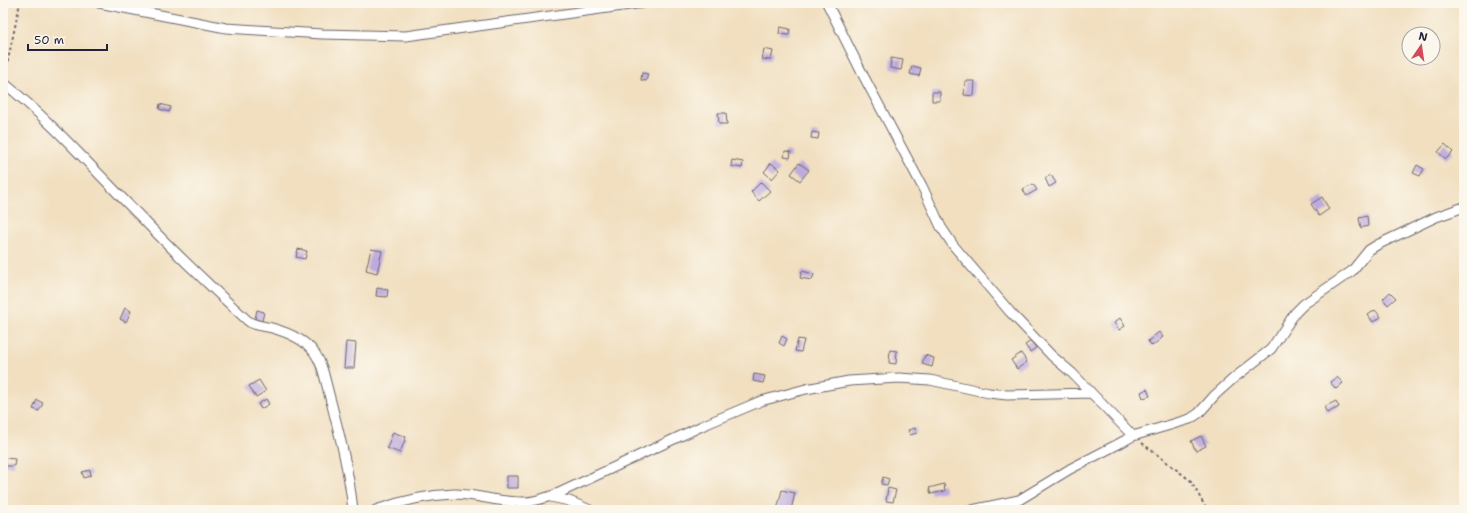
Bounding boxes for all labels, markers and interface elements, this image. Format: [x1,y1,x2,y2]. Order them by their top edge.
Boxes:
scale bar [28,26,107,52]
north arrow [1401,26,1441,66]
text: N [1417,28,1429,45]
text: 50 m [34,32,64,48]

